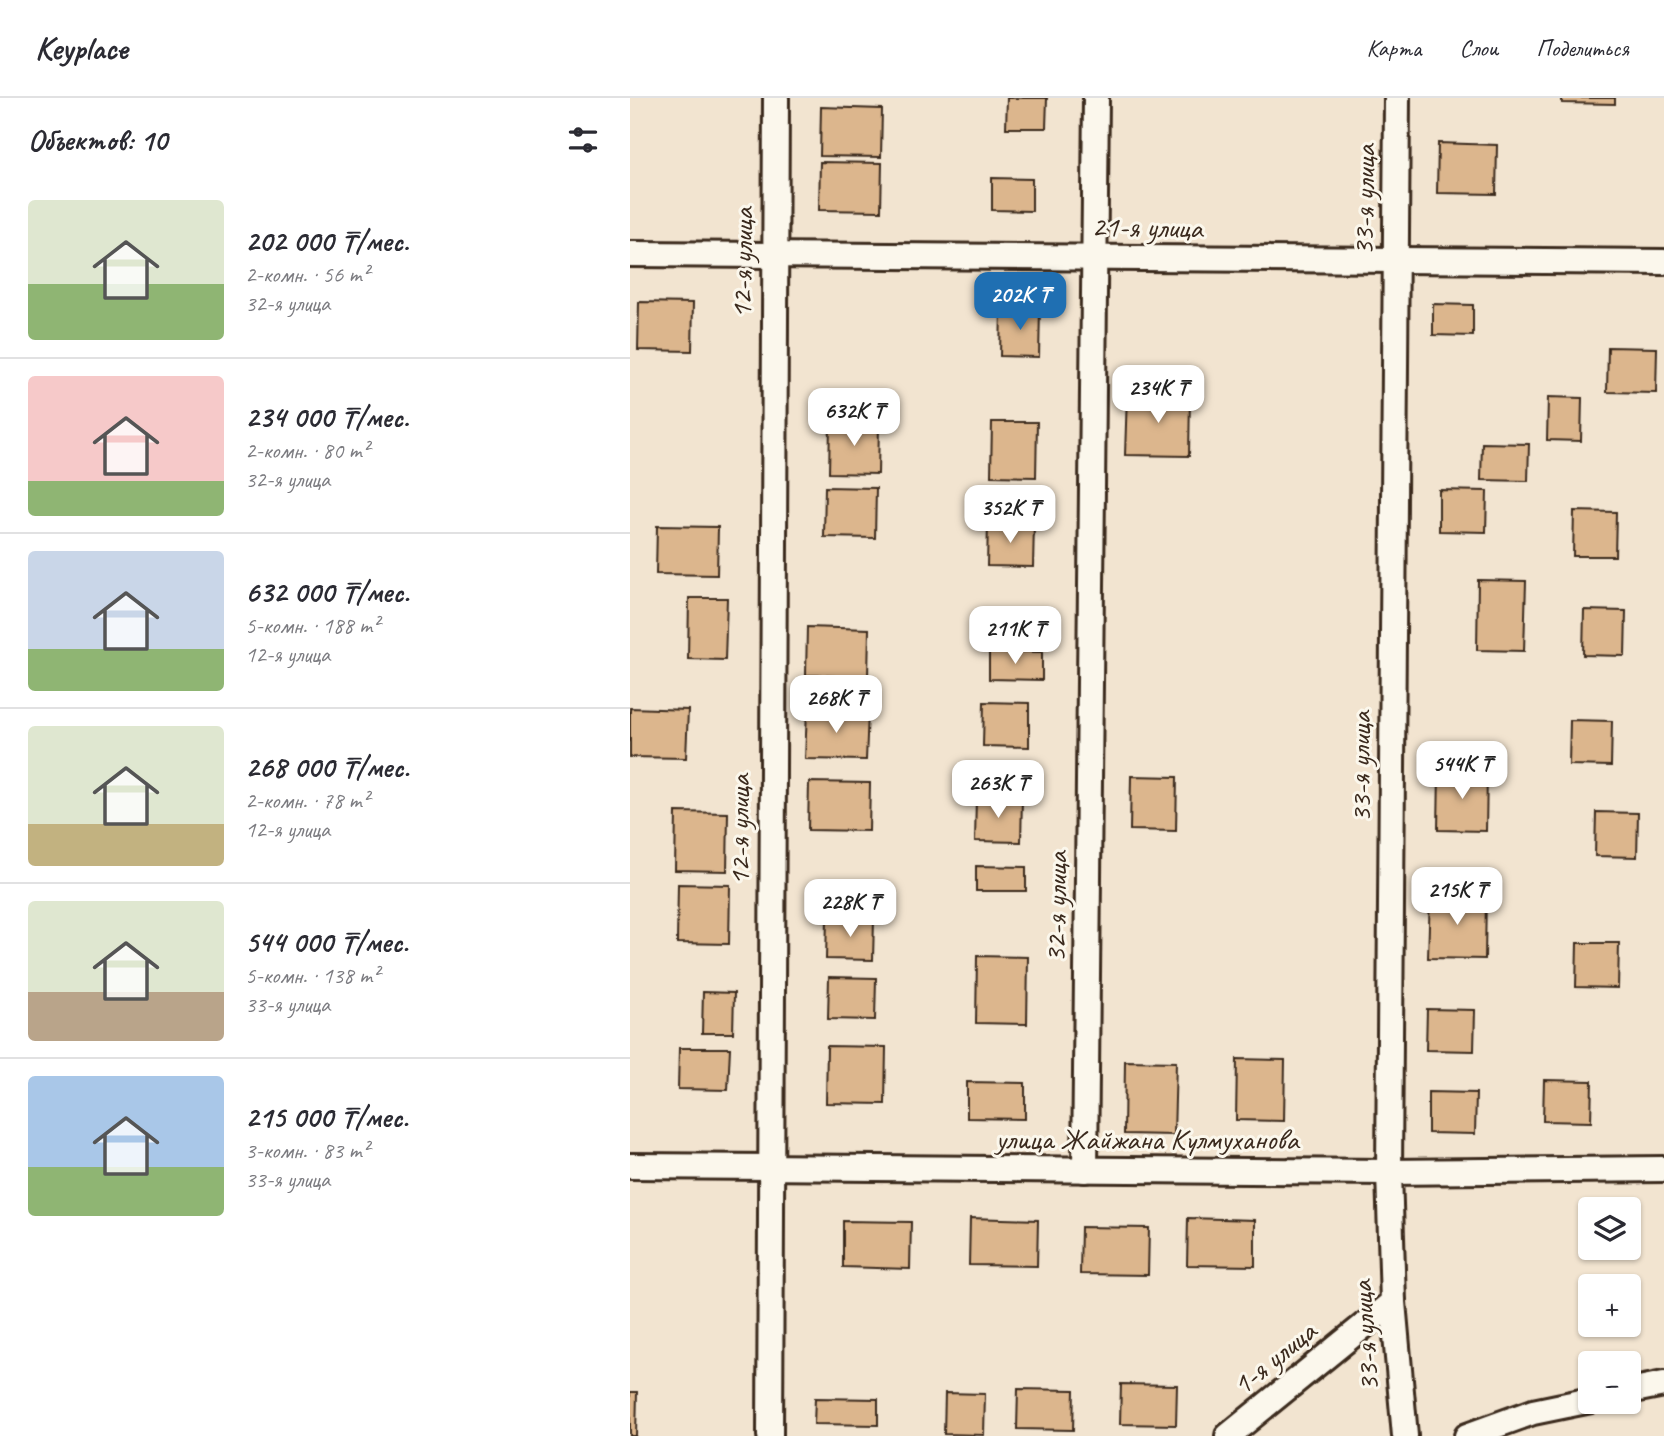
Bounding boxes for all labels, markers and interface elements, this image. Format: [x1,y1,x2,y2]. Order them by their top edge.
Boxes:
text: Keyplace [35,27,128,69]
text: Карта [1367,33,1421,63]
text: Слои [1459,33,1498,63]
text: Поделиться [1536,33,1629,63]
text: Объектов: 10 [28,121,167,159]
icon: filters [564,121,602,159]
street label: 33-я улица [1344,142,1384,256]
street label: 12-я улица [722,205,762,319]
street label: 21-я улица [1091,207,1205,247]
text: 202 000 ₸/мес. [245,222,409,260]
icon: home [84,228,168,312]
text: 2-комн. · 56 m² [245,260,369,289]
pin: 202K ₸ [963,272,1077,332]
text: 202K ₸ [990,280,1050,309]
text: 32-я улица [245,289,330,318]
pin: 234K ₸ [1101,366,1215,425]
text: 234K ₸ [1128,373,1188,402]
pin: 632K ₸ [797,388,911,448]
text: 632K ₸ [824,396,884,425]
text: 234 000 ₸/мес. [245,398,409,436]
icon: home [84,404,168,488]
text: 2-комн. · 80 m² [245,436,369,465]
text: 32-я улица [245,465,330,494]
pin: 352K ₸ [953,486,1067,545]
text: 352K ₸ [980,493,1040,522]
text: 632 000 ₸/мес. [245,573,409,611]
icon: home [84,579,168,663]
pin: 211K ₸ [958,606,1072,666]
text: 5-комн. · 188 m² [245,611,379,640]
text: 211K ₸ [985,614,1045,643]
text: 12-я улица [245,640,330,669]
pin: 268K ₸ [779,676,893,735]
text: 268K ₸ [806,683,866,712]
street label: 33-я улица [1341,710,1379,823]
pin: 544K ₸ [1405,742,1519,801]
text: 268 000 ₸/мес. [245,748,409,786]
text: 544K ₸ [1432,749,1492,778]
icon: home [84,754,168,838]
pin: 263K ₸ [941,760,1055,820]
text: 263K ₸ [968,768,1028,797]
street label: 12-я улица [720,773,758,886]
text: 2-комн. · 78 m² [245,786,369,815]
text: 12-я улица [245,815,330,844]
street label: 32-я улица [1036,849,1076,963]
pin: 215K ₸ [1400,868,1514,927]
text: 215K ₸ [1427,875,1487,904]
pin: 228K ₸ [793,880,907,939]
text: 228K ₸ [820,887,880,916]
text: 544 000 ₸/мес. [245,923,408,961]
icon: home [84,929,168,1013]
text: 5-комн. · 138 m² [245,961,379,990]
text: 33-я улица [245,990,330,1019]
text: 215 000 ₸/мес. [245,1098,408,1136]
icon: home [84,1104,168,1188]
street label: улица Жайжана Кулмуханова [993,1120,1300,1158]
text: 3-комн. · 83 m² [245,1136,369,1165]
text: 33-я улица [245,1165,330,1194]
map controls [1578,1197,1641,1414]
button: layers [1578,1197,1641,1260]
button: + [1578,1274,1641,1337]
street label: 33-я улица [1342,1277,1388,1393]
street label: 1-я улица [1224,1311,1325,1403]
button: − [1578,1351,1641,1414]

